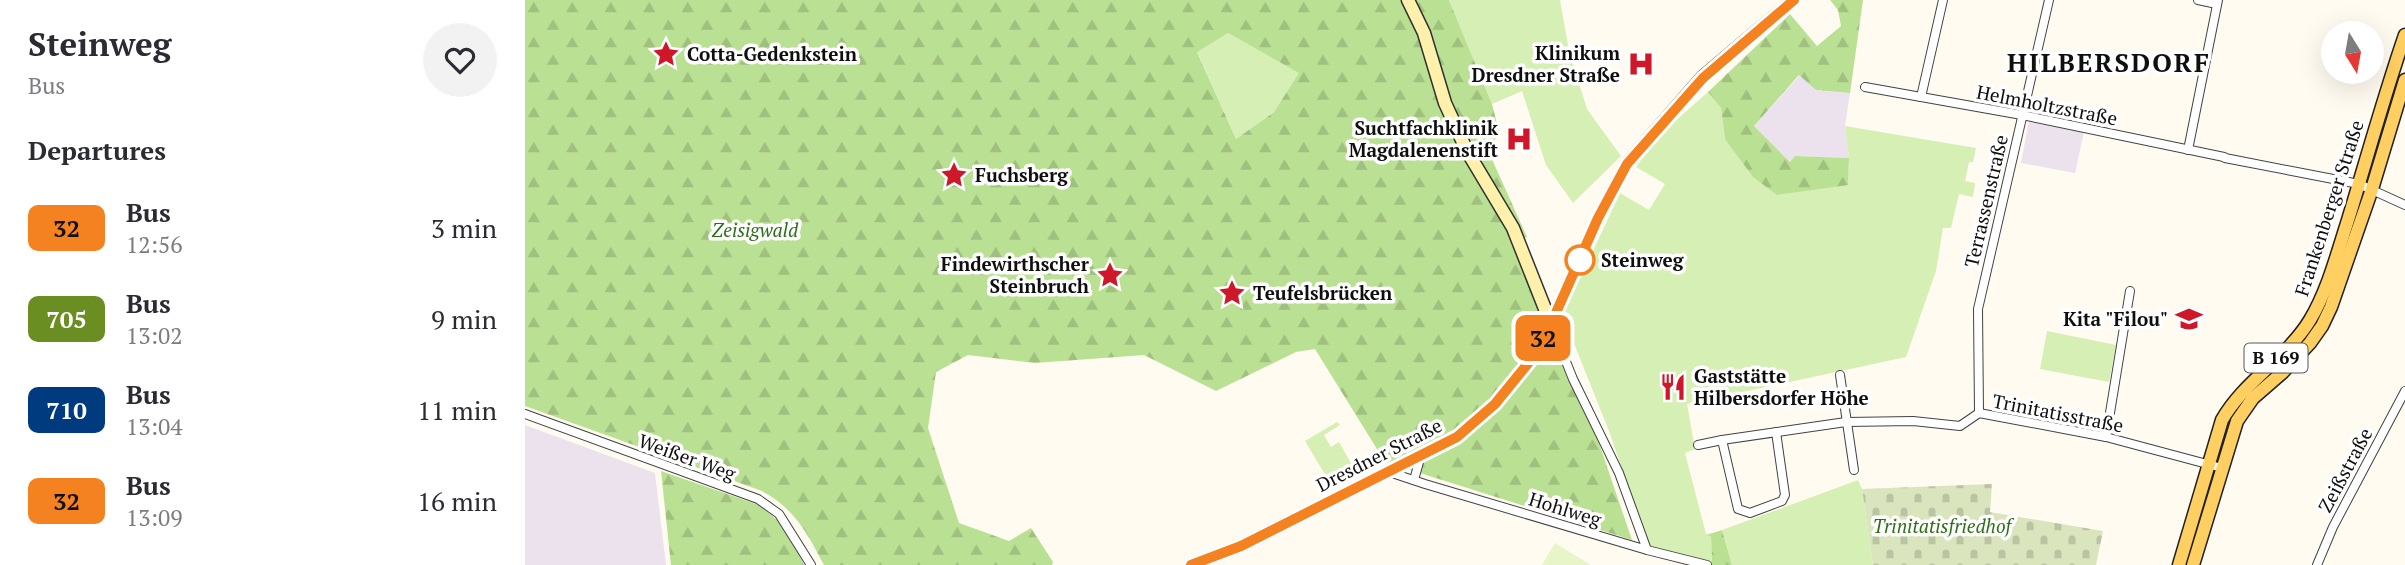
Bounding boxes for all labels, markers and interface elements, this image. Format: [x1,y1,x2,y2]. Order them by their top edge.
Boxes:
north arrow [2321,21,2383,84]
map controls [2321,21,2384,84]
text: Steinweg [28,22,171,65]
button: heart [423,23,497,97]
place icon: Cotta-Gedenkstein [651,39,681,69]
place label: Klinikum Dresdner Straße [1471,40,1620,87]
place label: Cotta-Gedenkstein [687,41,858,66]
district label: HILBERSDORF [2007,45,2211,79]
hospital icon: Klinikum Dresdner Straße [1626,49,1656,79]
text: Bus [28,70,65,101]
street label: Helmholtzstraße [1975,79,2120,130]
place label: Suchtfachklinik Magdalenenstift [1349,115,1499,162]
street label: Frankenberger Straße [2288,117,2369,299]
hospital icon: Suchtfachklinik Magdalenenstift [1504,124,1534,154]
street label: Terrassenstraße [1958,132,2013,270]
text: Departures [28,133,166,167]
place icon: Fuchsberg [939,160,969,190]
place label: Fuchsberg [975,162,1069,187]
text: Bus [126,195,171,229]
text: 3 min [431,211,497,245]
text: 32 [53,212,80,244]
park label: Zeisigwald [712,217,799,242]
text: 12:56 [126,229,183,260]
marker: Steinweg [1565,245,1595,275]
place label: Steinweg [1601,247,1685,272]
place label: Findewirthscher Steinbruch [941,251,1090,298]
place icon: Findewirthscher Steinbruch [1095,260,1125,290]
place icon: Teufelsbrücken [1217,278,1247,308]
place label: Teufelsbrücken [1253,280,1393,305]
text: Bus [126,286,171,320]
text: 9 min [431,302,497,336]
text: 705 [46,303,87,335]
school or university icon: Kita "Filou" [2174,304,2204,334]
place label: Kita "Filou" [2063,306,2168,331]
line badge: 32 [1511,315,1575,361]
text: 13:02 [126,320,183,351]
text: 32 [1529,322,1557,354]
road number: B 169 [2245,344,2307,372]
place label: Gaststätte Hilbersdorfer Höhe [1694,363,1869,410]
restaurant icon: Gaststätte Hilbersdorfer Höhe [1658,372,1688,402]
text: Bus [126,377,171,411]
street label: Trinitatisstraße [1991,388,2126,437]
text: 11 min [417,393,497,427]
text: 710 [46,394,87,426]
text: 13:04 [126,411,183,442]
street label: Dresdner Straße [1312,412,1446,497]
street label: Zeißstraße [2312,423,2377,516]
street label: Weißer Weg [635,427,740,486]
text: Bus [126,468,171,502]
text: 16 min [417,484,497,518]
text: 32 [53,485,80,517]
street label: Hohlweg [1526,486,1605,532]
text: 13:09 [126,502,183,533]
park label: Trinitatisfriedhof [1873,513,2015,538]

